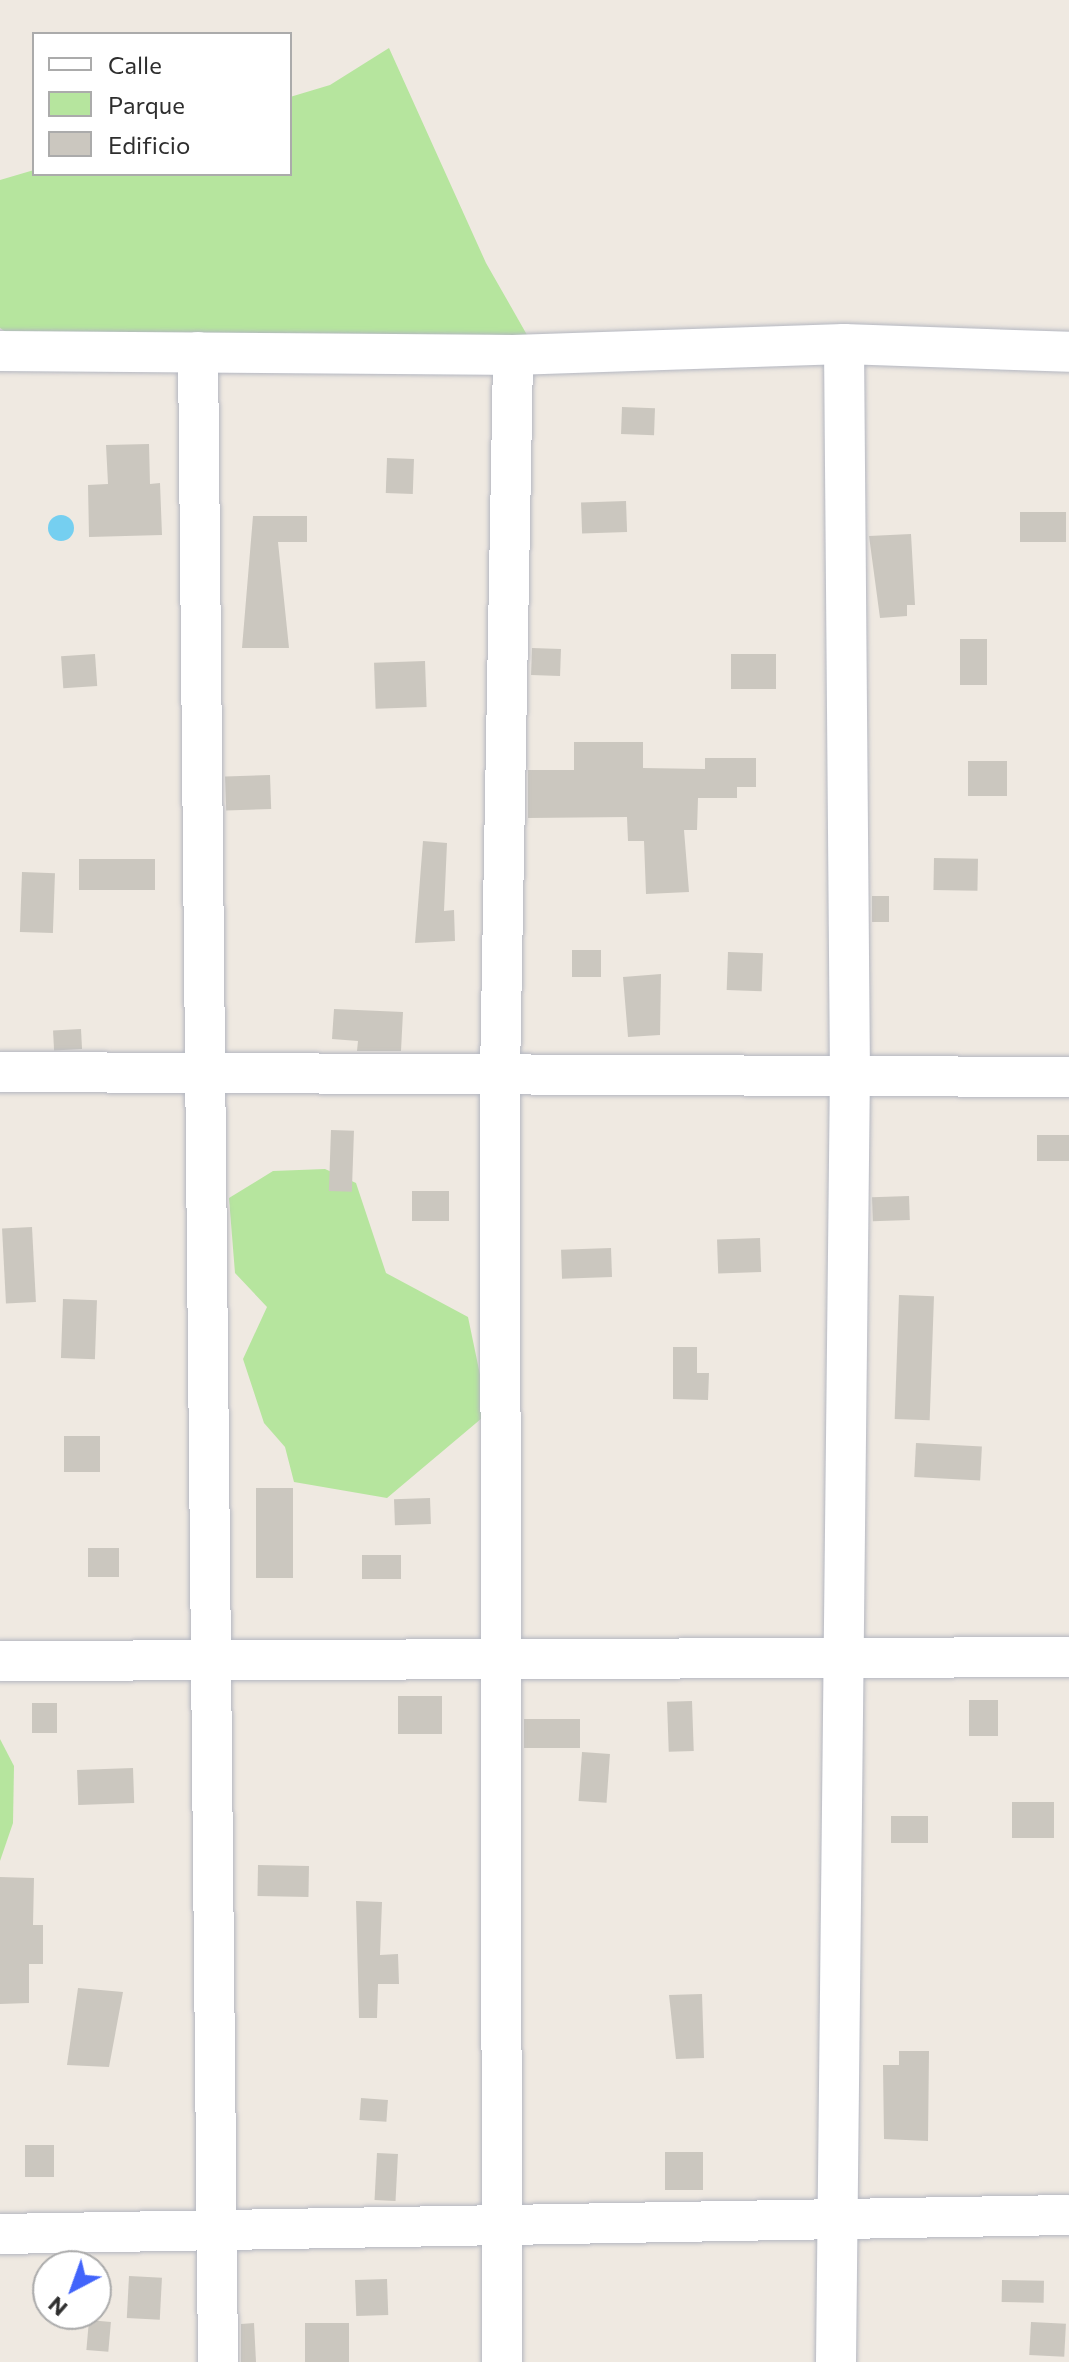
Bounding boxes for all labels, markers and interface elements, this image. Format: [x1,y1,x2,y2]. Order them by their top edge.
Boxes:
legend [32,32,292,176]
text: Calle [108,50,162,79]
text: Parque [108,90,185,119]
text: Edificio [108,130,190,159]
north arrow [32,2250,112,2330]
text: N [42,2291,72,2323]

